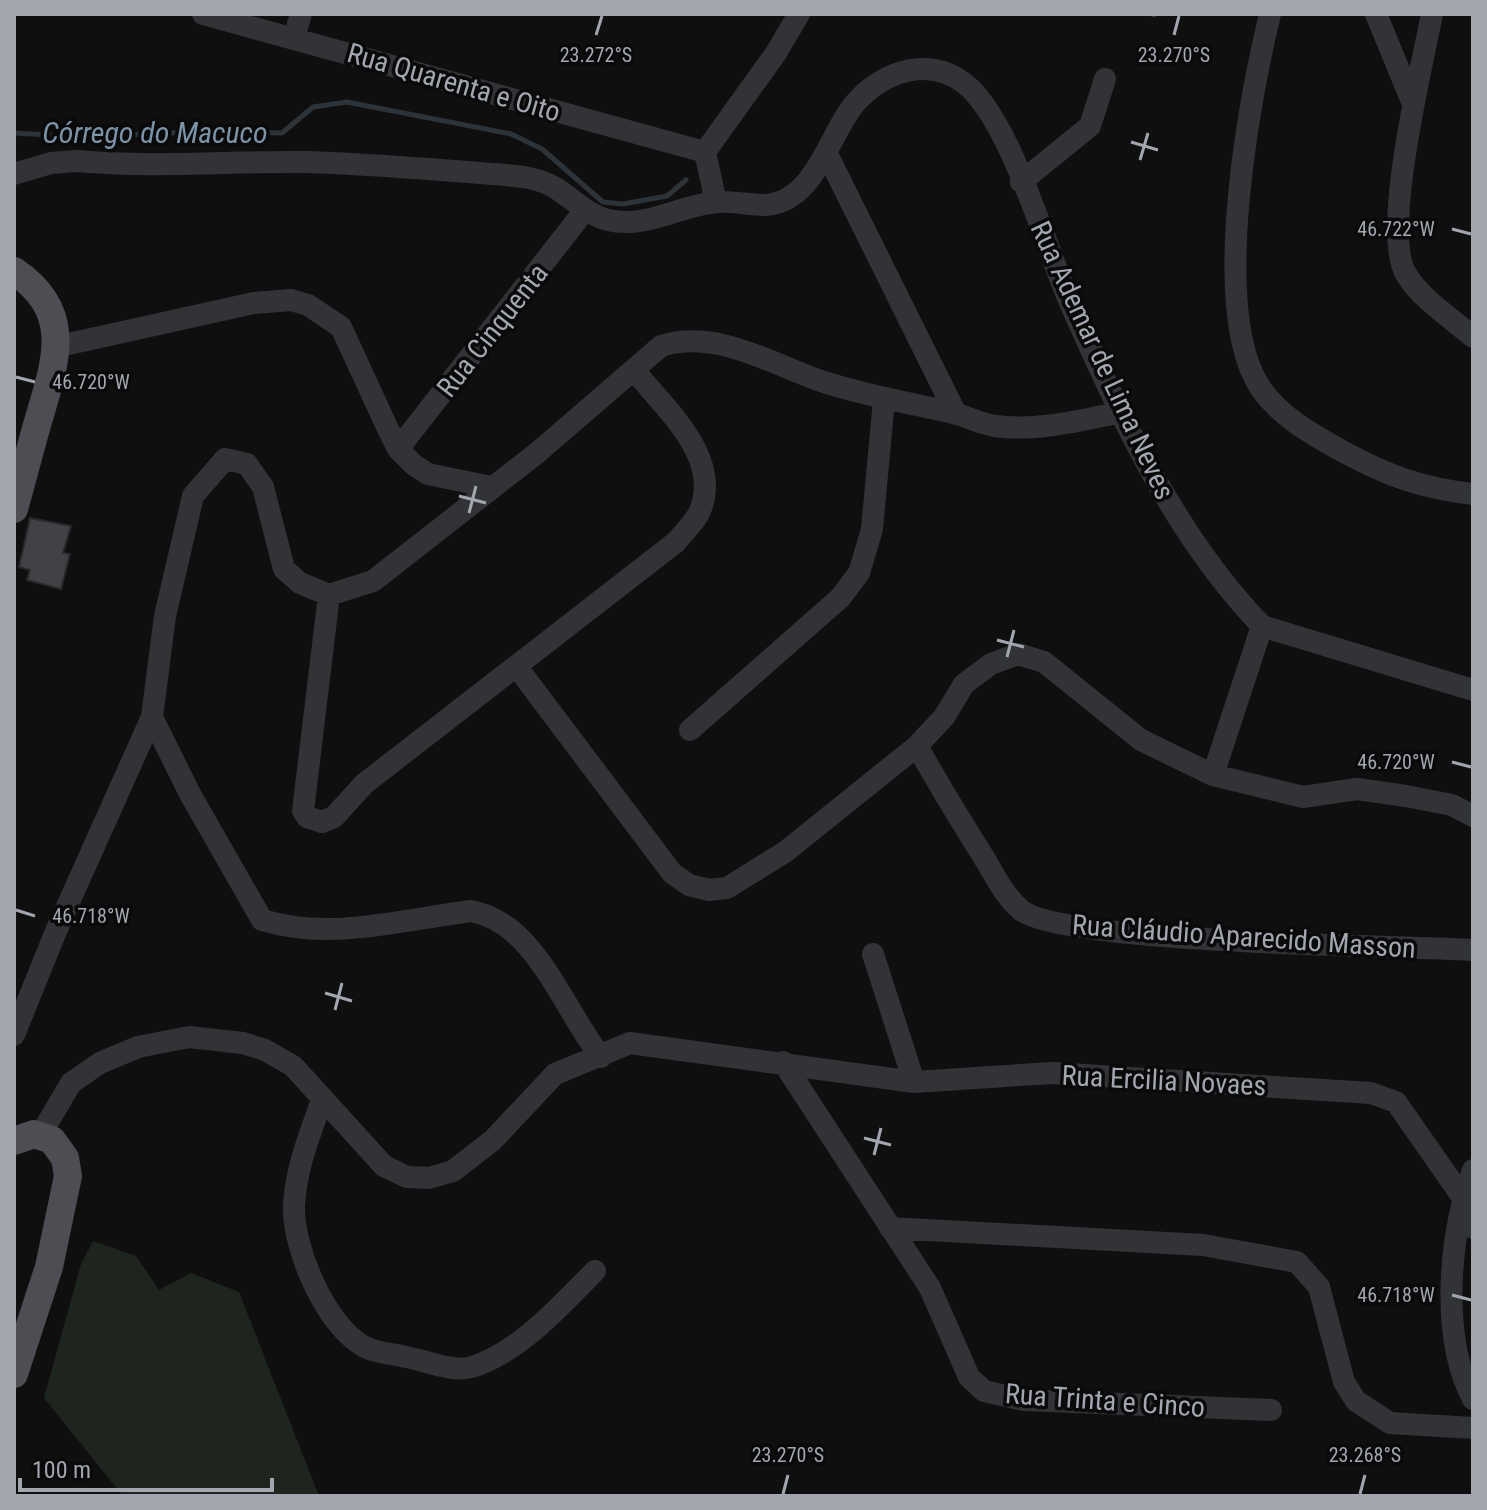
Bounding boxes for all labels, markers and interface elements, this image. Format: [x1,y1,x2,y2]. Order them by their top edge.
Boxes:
street label: Rua Quarenta e Oito [344,36,564,129]
text: 23.272°S [560,43,632,67]
text: 23.270°S [1138,43,1210,67]
water label: Córrego do Macuco [42,115,268,150]
street label: Rua Ademar de Lima Neves [1024,216,1182,504]
text: 46.722°W [1357,217,1435,241]
street label: Rua Cinquenta [430,257,555,404]
text: 46.720°W [52,370,130,394]
text: 46.720°W [1357,750,1435,774]
text: 46.718°W [52,904,130,928]
street label: Rua Cláudio Aparecido Masson [1071,908,1417,965]
street label: Rua Ercilia Novaes [1061,1059,1267,1102]
text: 46.718°W [1357,1283,1435,1307]
street label: Rua Trinta e Cinco [1004,1377,1206,1424]
scale bar [20,1442,272,1492]
text: 23.270°S [752,1443,824,1467]
text: 23.268°S [1329,1443,1401,1467]
text: 100 m [32,1456,91,1484]

